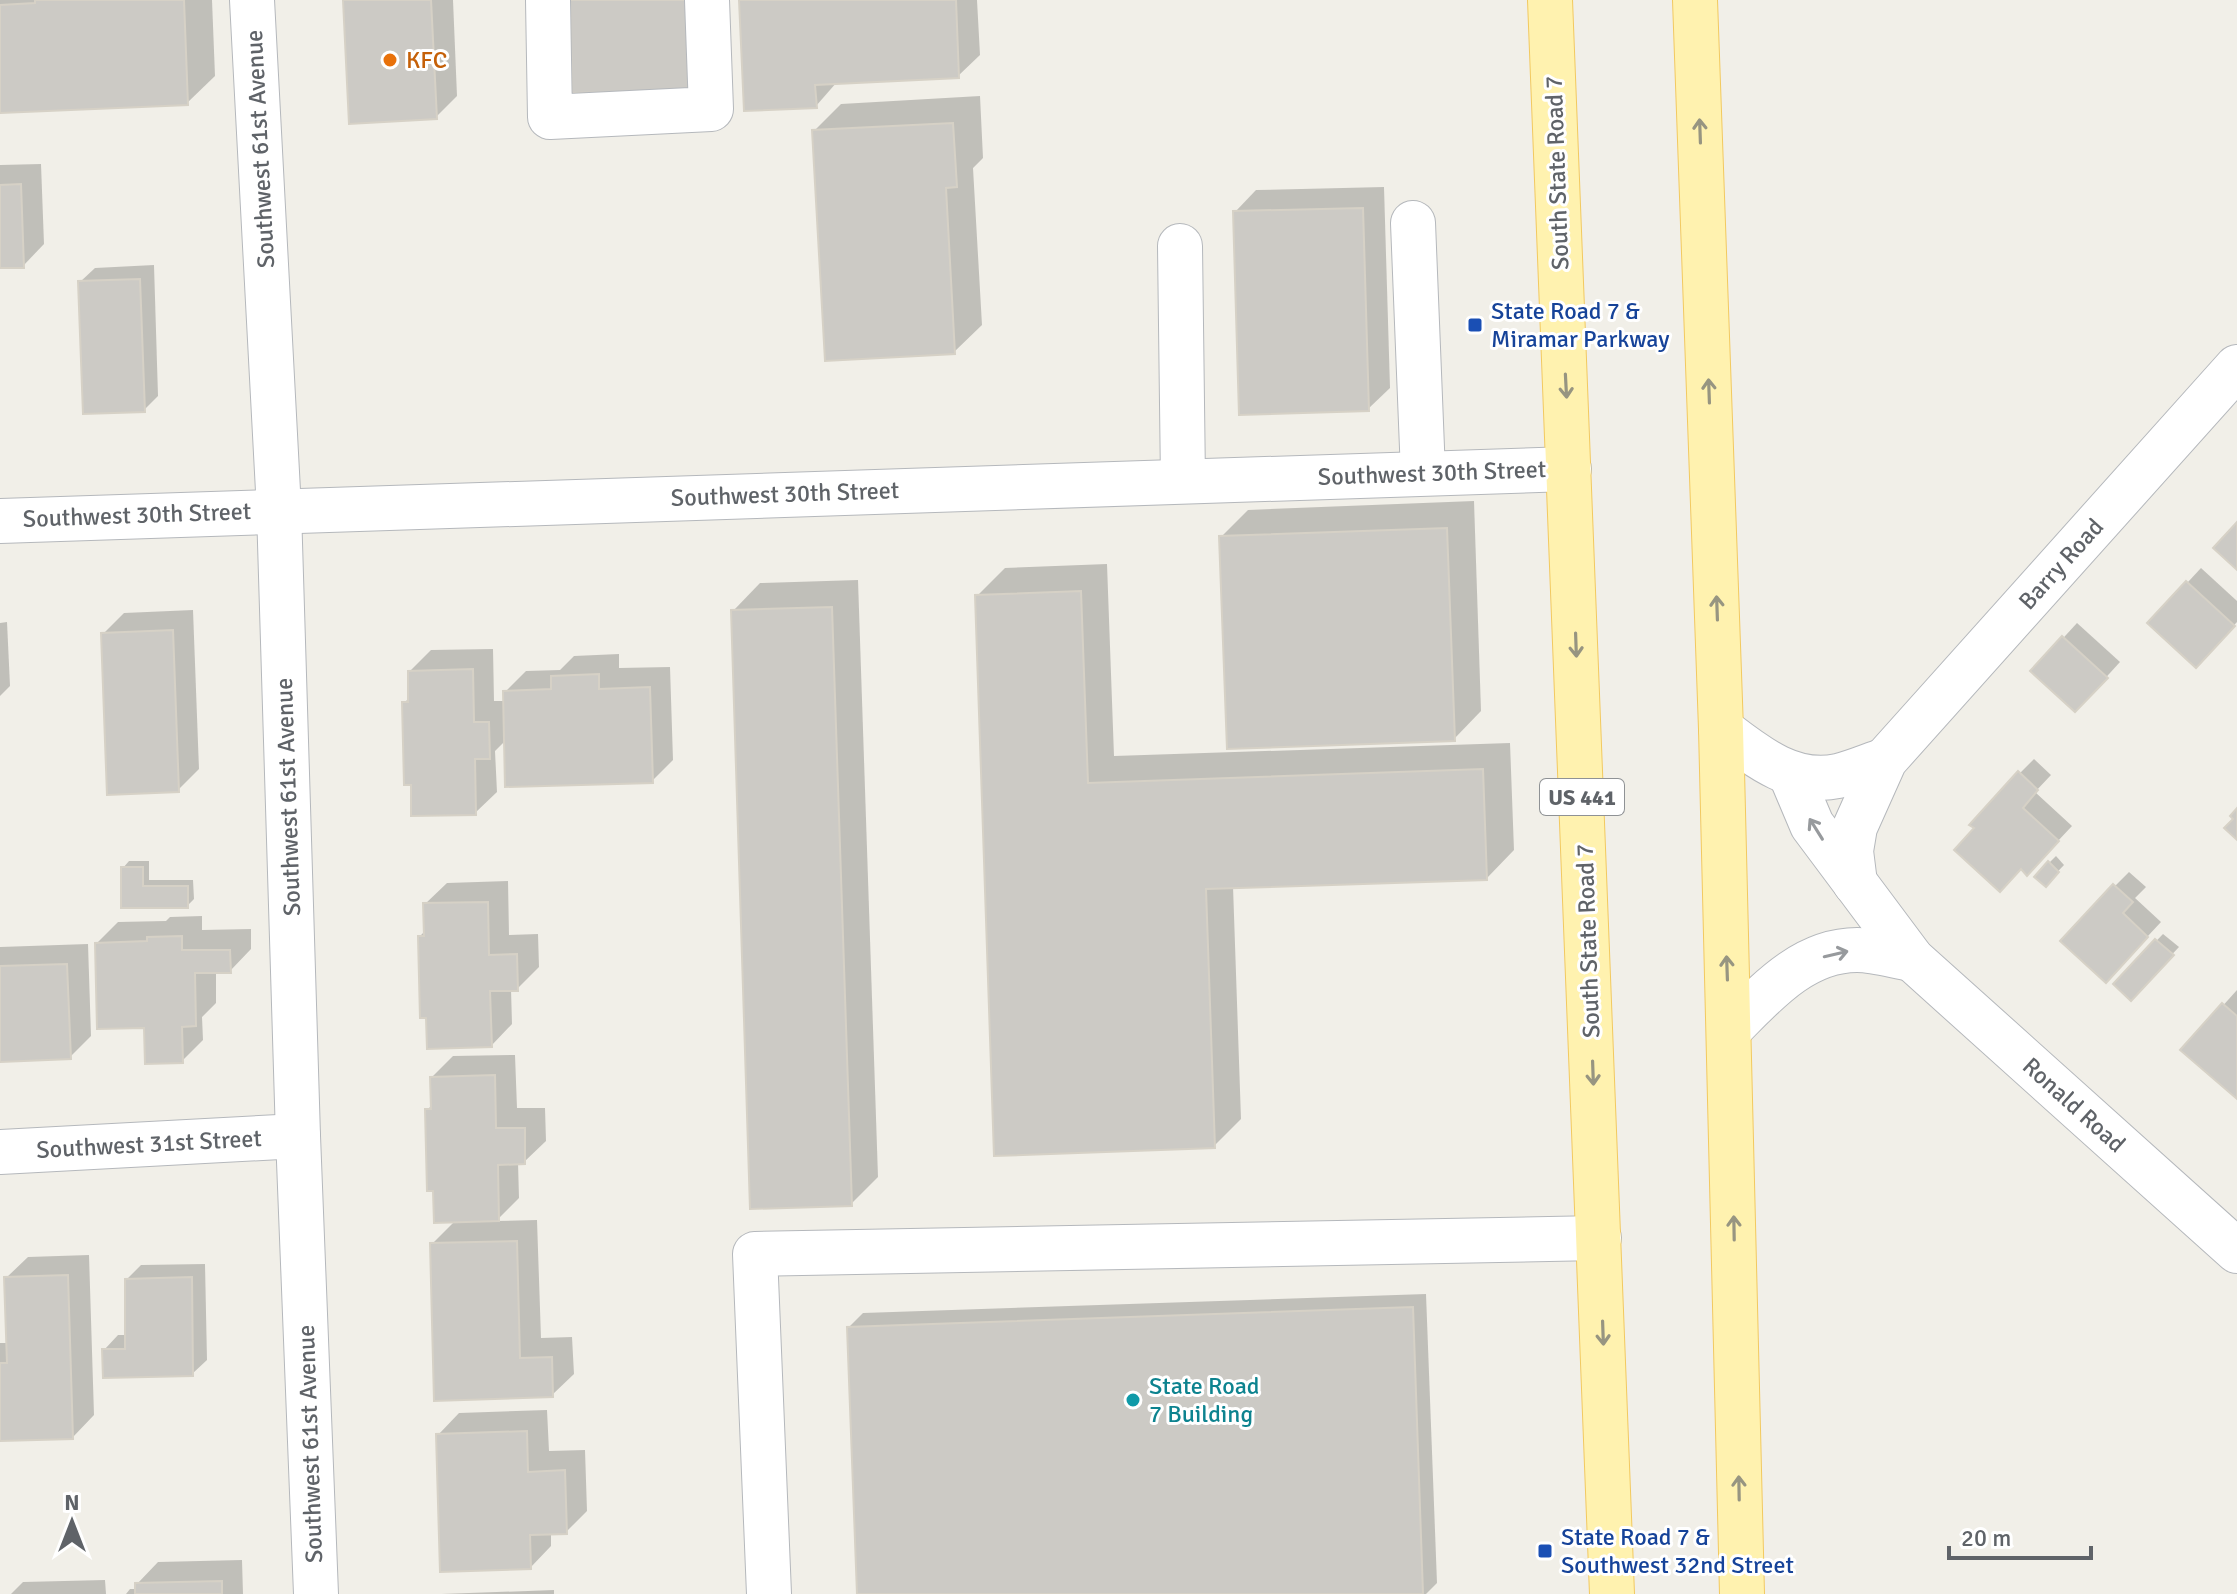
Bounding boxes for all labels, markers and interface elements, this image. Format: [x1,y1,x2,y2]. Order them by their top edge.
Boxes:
street label: Southwest 61st Avenue [239,29,281,269]
place label: KFC [406,45,447,75]
marker: KFC [381,51,399,69]
street label: South State Road 7 [1539,75,1575,271]
one-way arrow [1692,118,1707,145]
place label: State Road 7 & Miramar Parkway [1491,296,1669,354]
marker: State Road 7 & Miramar Parkway [1466,316,1484,334]
one-way arrow [1558,372,1573,399]
one-way arrow [1702,378,1717,405]
street label: Southwest 30th Street [1317,454,1547,492]
street label: Southwest 30th Street [670,475,900,513]
street label: Southwest 30th Street [22,496,252,534]
street label: Barry Road [2012,512,2110,616]
one-way arrow [1710,595,1725,622]
one-way arrow [1569,631,1584,658]
street label: Southwest 61st Avenue [269,677,307,917]
road number: US 441 [1540,779,1624,815]
one-way arrow [1807,818,1823,841]
street label: South State Road 7 [1570,843,1606,1039]
one-way arrow [1823,946,1849,961]
one-way arrow [1720,955,1735,982]
street label: Ronald Road [2016,1051,2132,1159]
one-way arrow [1585,1059,1600,1086]
street label: Southwest 31st Street [35,1123,263,1165]
one-way arrow [1726,1215,1741,1242]
one-way arrow [1595,1319,1610,1346]
street label: Southwest 61st Avenue [291,1324,329,1564]
place label: State Road 7 Building [1149,1371,1259,1429]
marker: State Road 7 Building [1124,1391,1142,1409]
one-way arrow [1732,1475,1747,1502]
north arrow [32,1482,112,1562]
text: N [64,1489,80,1516]
scale bar [1949,1510,2091,1560]
place label: State Road 7 & Southwest 32nd Street [1561,1522,1794,1580]
text: 20 m [1961,1523,2011,1553]
marker: State Road 7 & Southwest 32nd Street [1536,1542,1554,1560]

